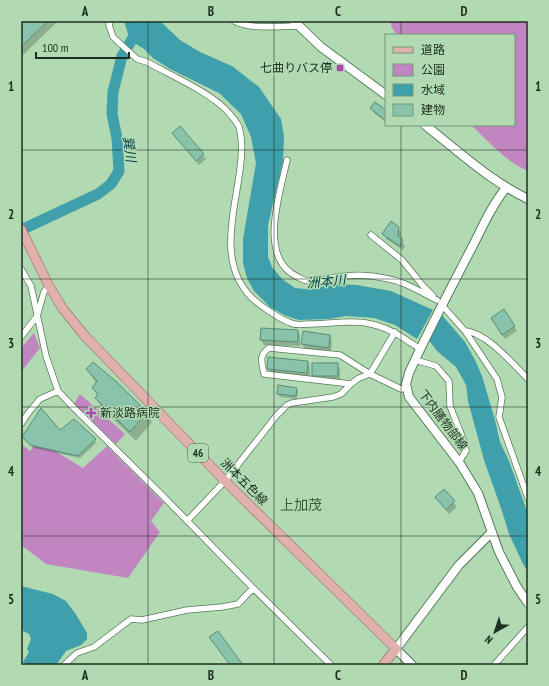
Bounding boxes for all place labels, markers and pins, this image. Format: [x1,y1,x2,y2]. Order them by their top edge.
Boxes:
place label: 七曲りバス停 [260,60,332,75]
marker: 七曲りバス停 [335,63,345,73]
place label: 新淡路病院 [100,405,160,420]
marker: 新淡路病院 [85,407,97,419]

